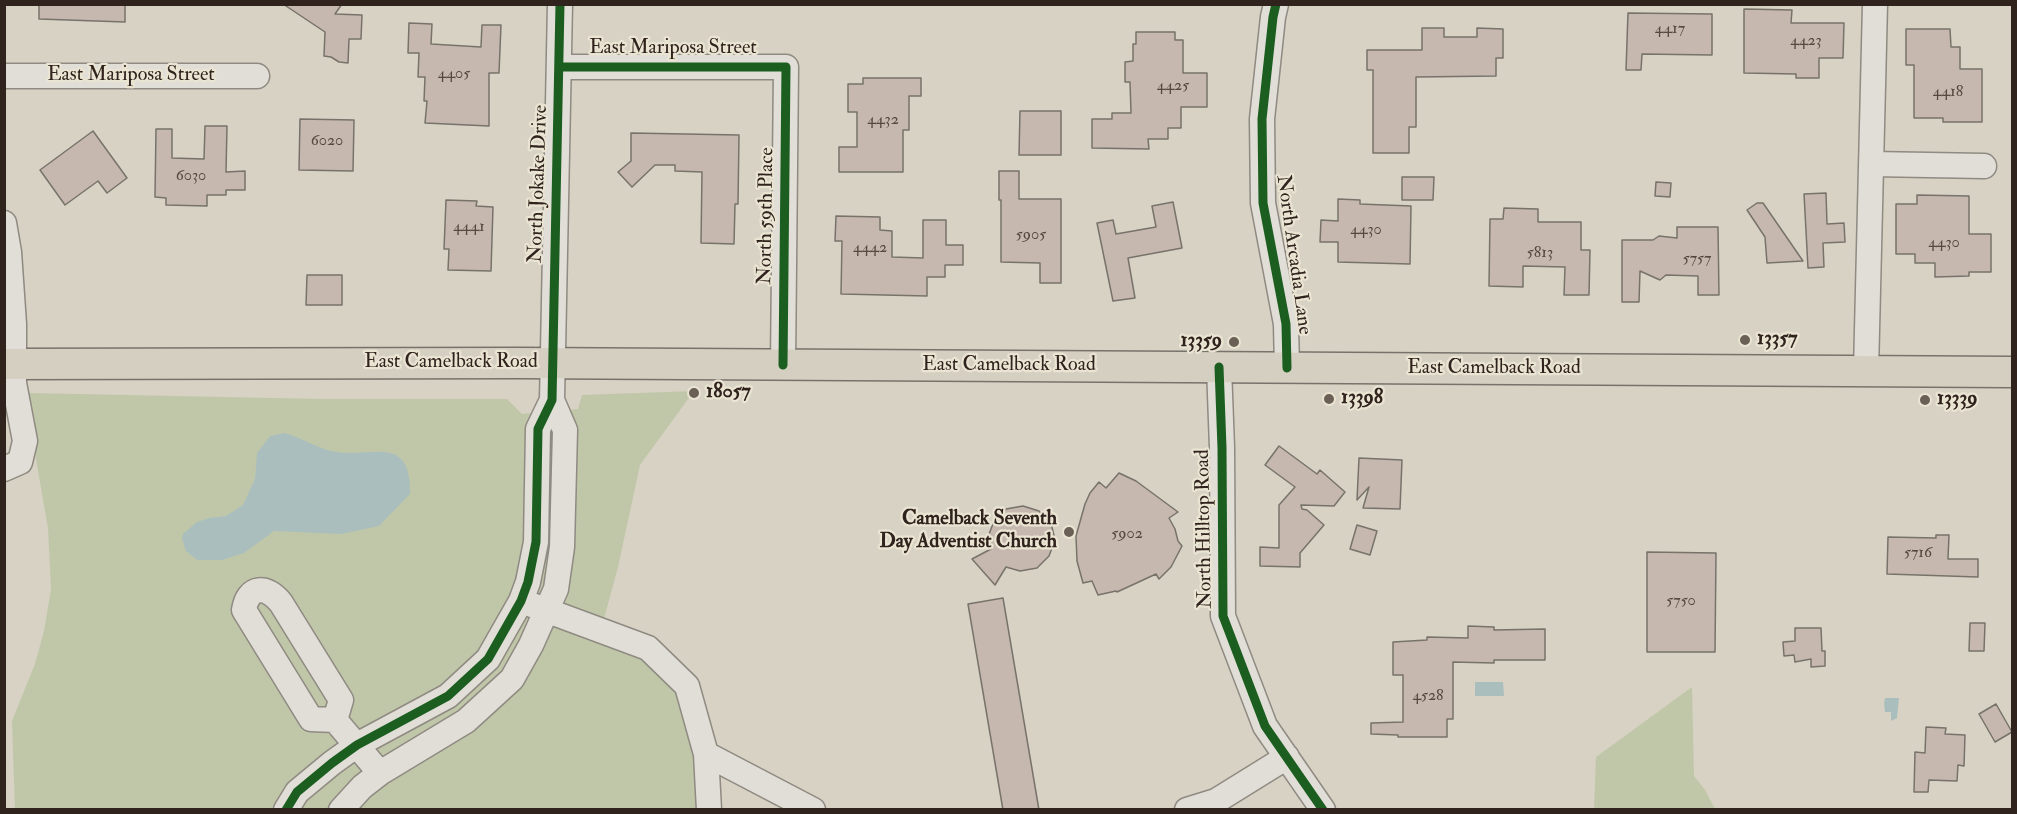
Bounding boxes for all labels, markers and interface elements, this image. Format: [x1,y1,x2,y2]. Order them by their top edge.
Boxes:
house number: 4417 [1655,20,1685,40]
house number: 4423 [1790,32,1822,52]
street label: East Mariposa Street [589,37,757,61]
street label: East Mariposa Street [47,64,215,88]
house number: 4405 [438,65,470,85]
house number: 4425 [1157,77,1189,97]
house number: 4418 [1933,83,1963,103]
street label: North Jokake Drive [524,105,554,263]
house number: 4432 [867,111,899,131]
house number: 6020 [311,132,343,152]
street label: North 59th Place [754,147,780,285]
house number: 6030 [176,167,206,187]
street label: North Arcadia Lane [1270,174,1316,336]
house number: 4441 [453,218,485,238]
house number: 4430 [1350,221,1382,241]
house number: 5905 [1016,226,1046,246]
house number: 4430 [1928,234,1960,254]
house number: 4442 [853,239,887,259]
house number: 5813 [1527,244,1553,264]
house number: 5757 [1683,250,1711,270]
place label: 13357 [1757,328,1797,352]
place label: 13359 [1180,330,1222,354]
marker: 13357 [1738,333,1752,347]
marker: 13359 [1227,335,1241,349]
street label: East Camelback Road [364,351,538,375]
street label: East Camelback Road [922,354,1096,378]
street label: East Camelback Road [1407,357,1581,381]
place label: 18057 [706,381,751,405]
marker: 18057 [687,386,701,400]
place label: 13398 [1341,387,1383,411]
place label: 13339 [1937,388,1977,412]
marker: 13398 [1322,392,1336,406]
marker: 13339 [1918,393,1932,407]
street label: North Hilltop Road [1192,449,1218,609]
place label: Camelback Seventh Day Adventist Church [880,508,1057,555]
marker: Camelback Seventh Day Adventist Church [1062,525,1076,539]
house number: 5902 [1111,525,1143,545]
house number: 5716 [1904,544,1932,564]
house number: 5750 [1666,592,1696,612]
house number: 4528 [1412,687,1444,707]

